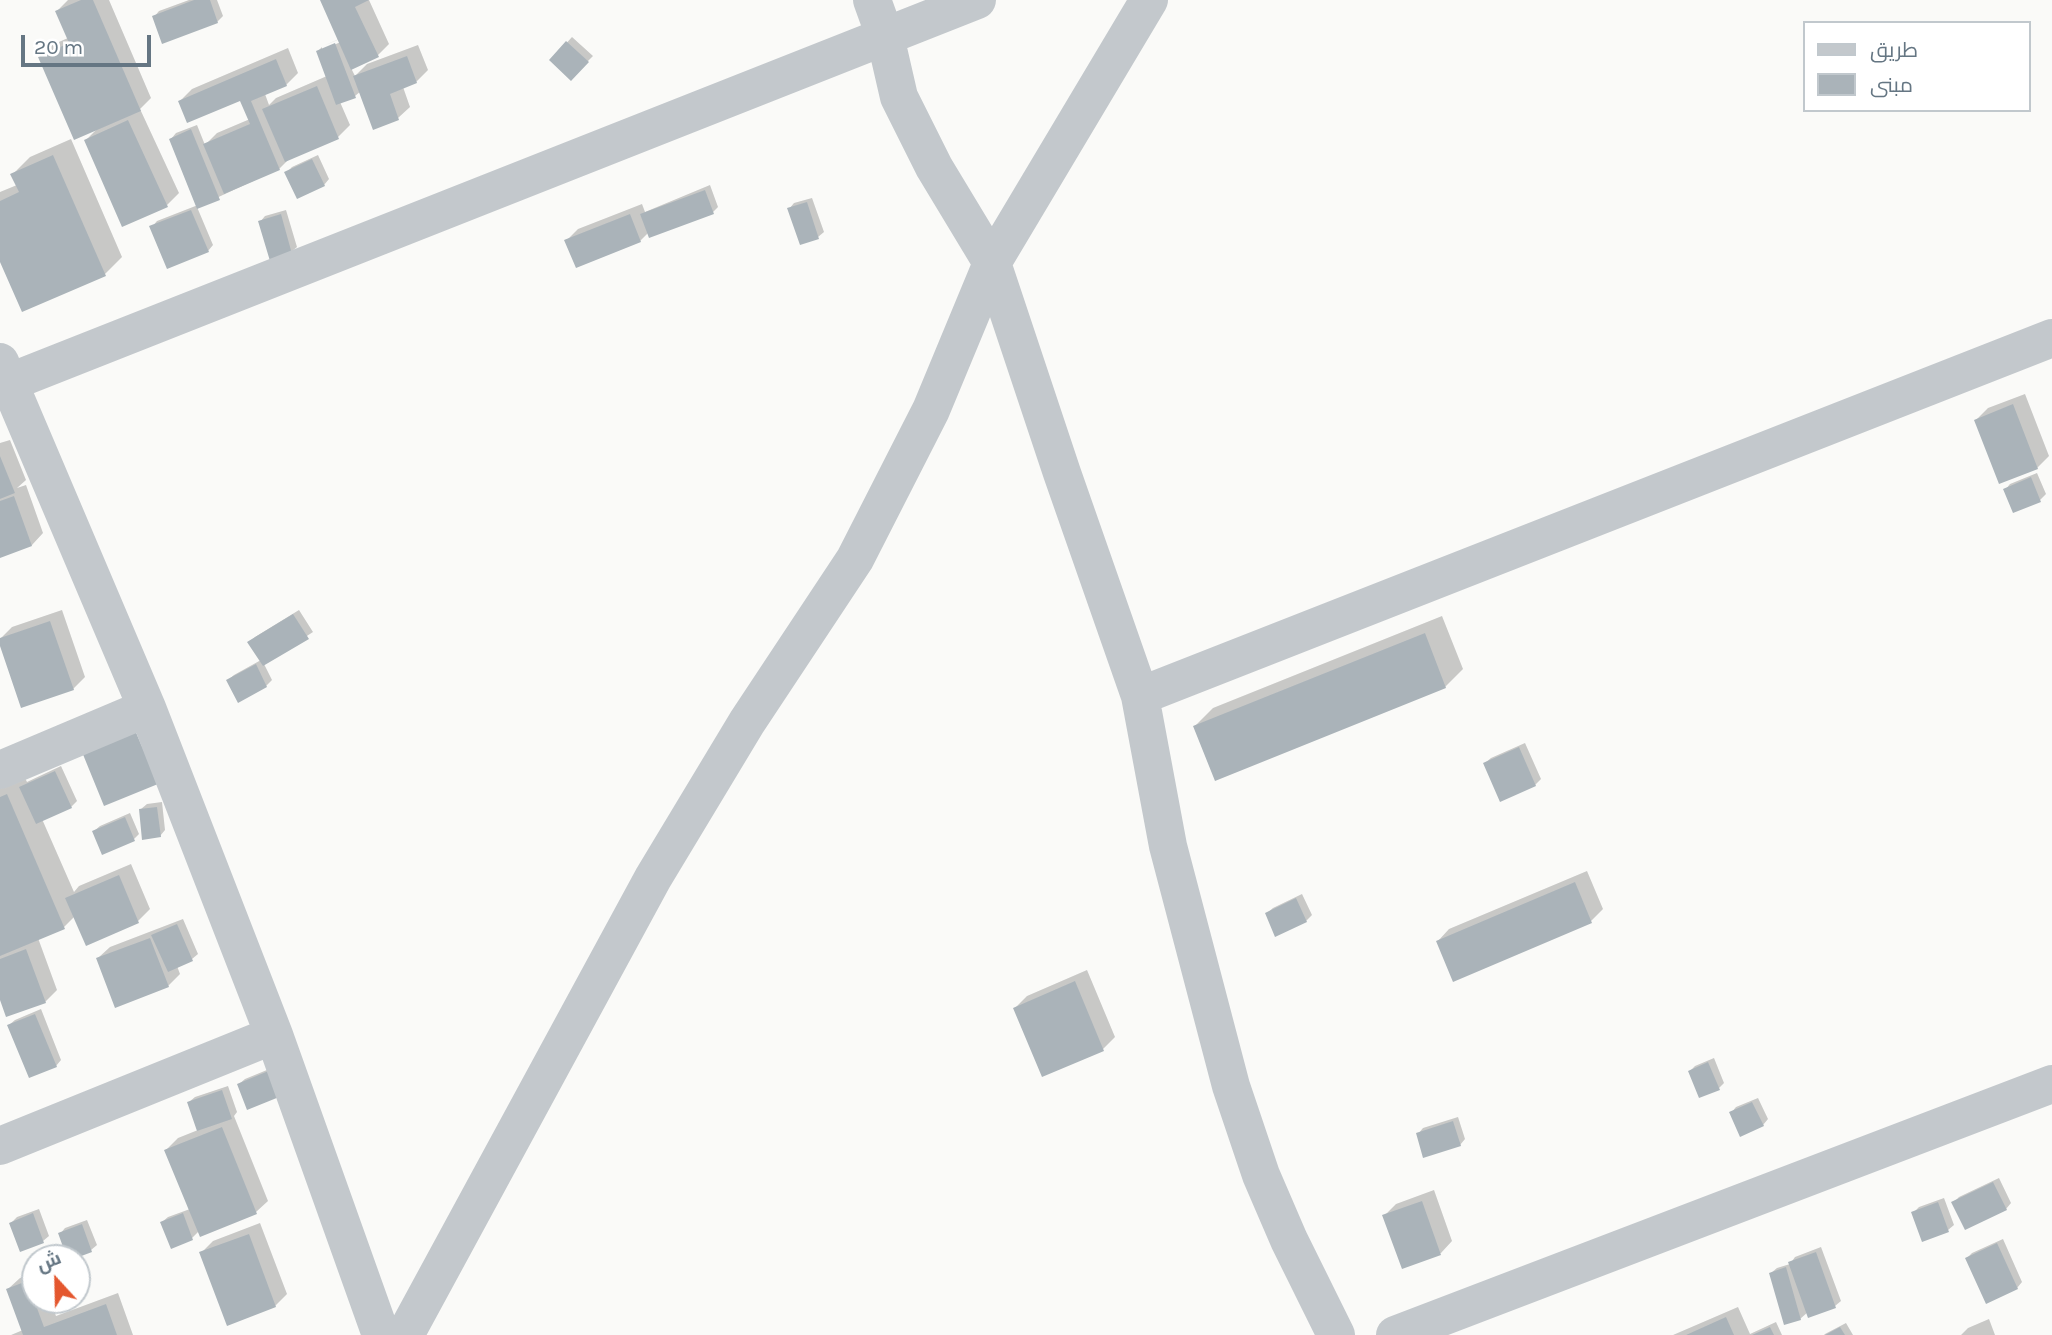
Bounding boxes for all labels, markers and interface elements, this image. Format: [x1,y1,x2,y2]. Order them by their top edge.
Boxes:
scale bar [24,21,154,65]
legend [1804,21,2031,112]
text: 20 m [34,35,83,59]
text: طريق [1870,38,1918,62]
text: مبنى [1870,73,1913,97]
north arrow [21,1244,91,1314]
text: ش [33,1247,64,1276]

